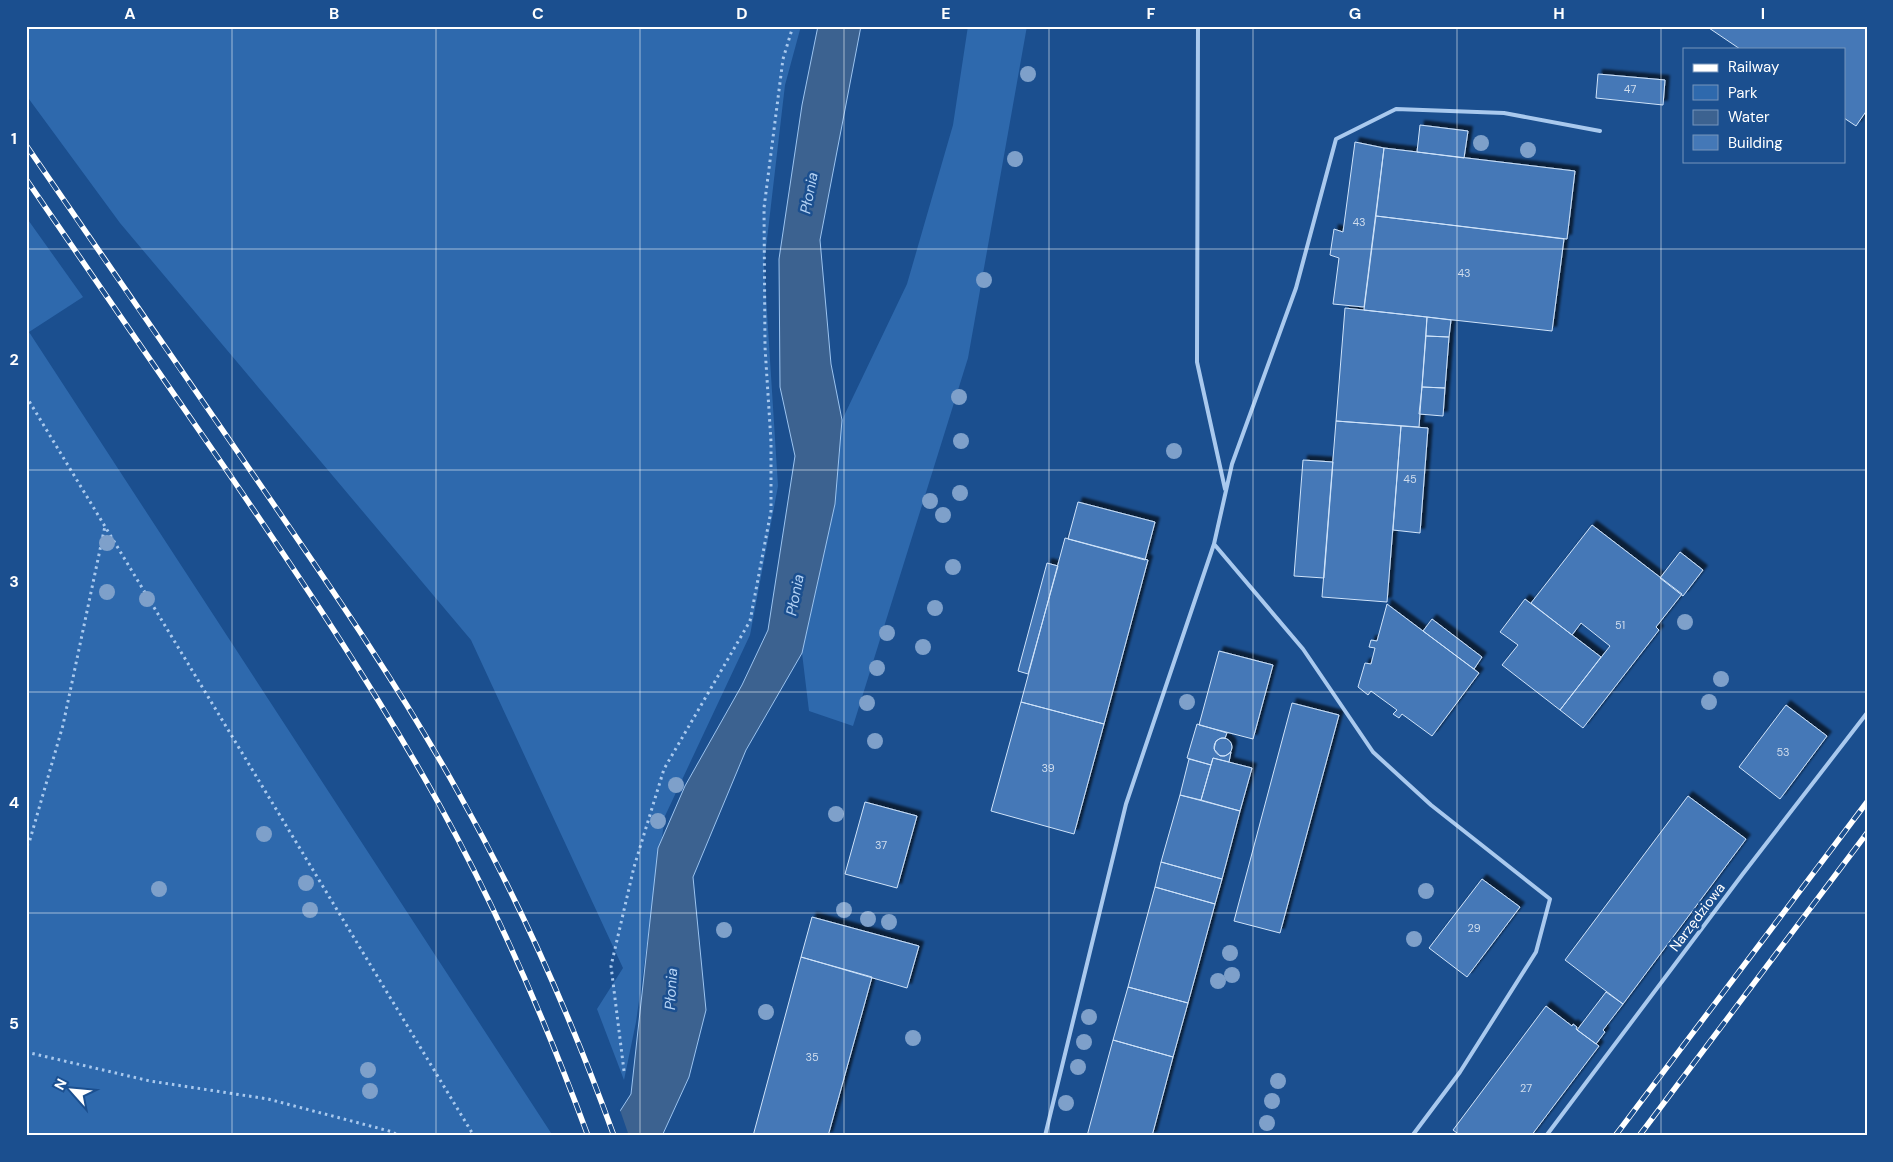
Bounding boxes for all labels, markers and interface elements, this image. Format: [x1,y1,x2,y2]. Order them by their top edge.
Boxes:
text: A [124,3,136,24]
text: B [329,3,339,24]
text: C [532,3,544,24]
text: D [736,3,748,24]
text: E [941,3,951,24]
text: F [1147,3,1156,24]
text: G [1349,3,1361,24]
text: H [1553,3,1565,24]
text: I [1761,3,1765,24]
legend [1683,48,1846,162]
text: Railway [1728,57,1780,77]
house number: 47 [1624,82,1636,96]
text: Park [1728,83,1758,103]
text: Water [1728,107,1770,127]
text: 1 [11,128,17,149]
text: Building [1728,133,1783,153]
water label: Płonia [795,171,823,215]
house number: 43 [1352,215,1366,229]
house number: 43 [1457,266,1471,280]
text: 2 [9,349,19,370]
house number: 45 [1403,472,1417,486]
text: 3 [9,571,19,592]
water label: Płonia [781,573,809,617]
house number: 51 [1615,618,1625,632]
house number: 53 [1776,745,1790,759]
house number: 39 [1041,761,1055,775]
text: 4 [9,792,19,813]
house number: 37 [875,838,887,852]
street label: Narzędziowa [1665,879,1729,955]
house number: 29 [1467,921,1481,935]
water label: Płonia [660,968,682,1010]
text: 5 [9,1013,19,1034]
house number: 35 [805,1050,819,1064]
north arrow [48,1064,98,1114]
text: N [50,1075,71,1093]
house number: 27 [1520,1081,1532,1095]

